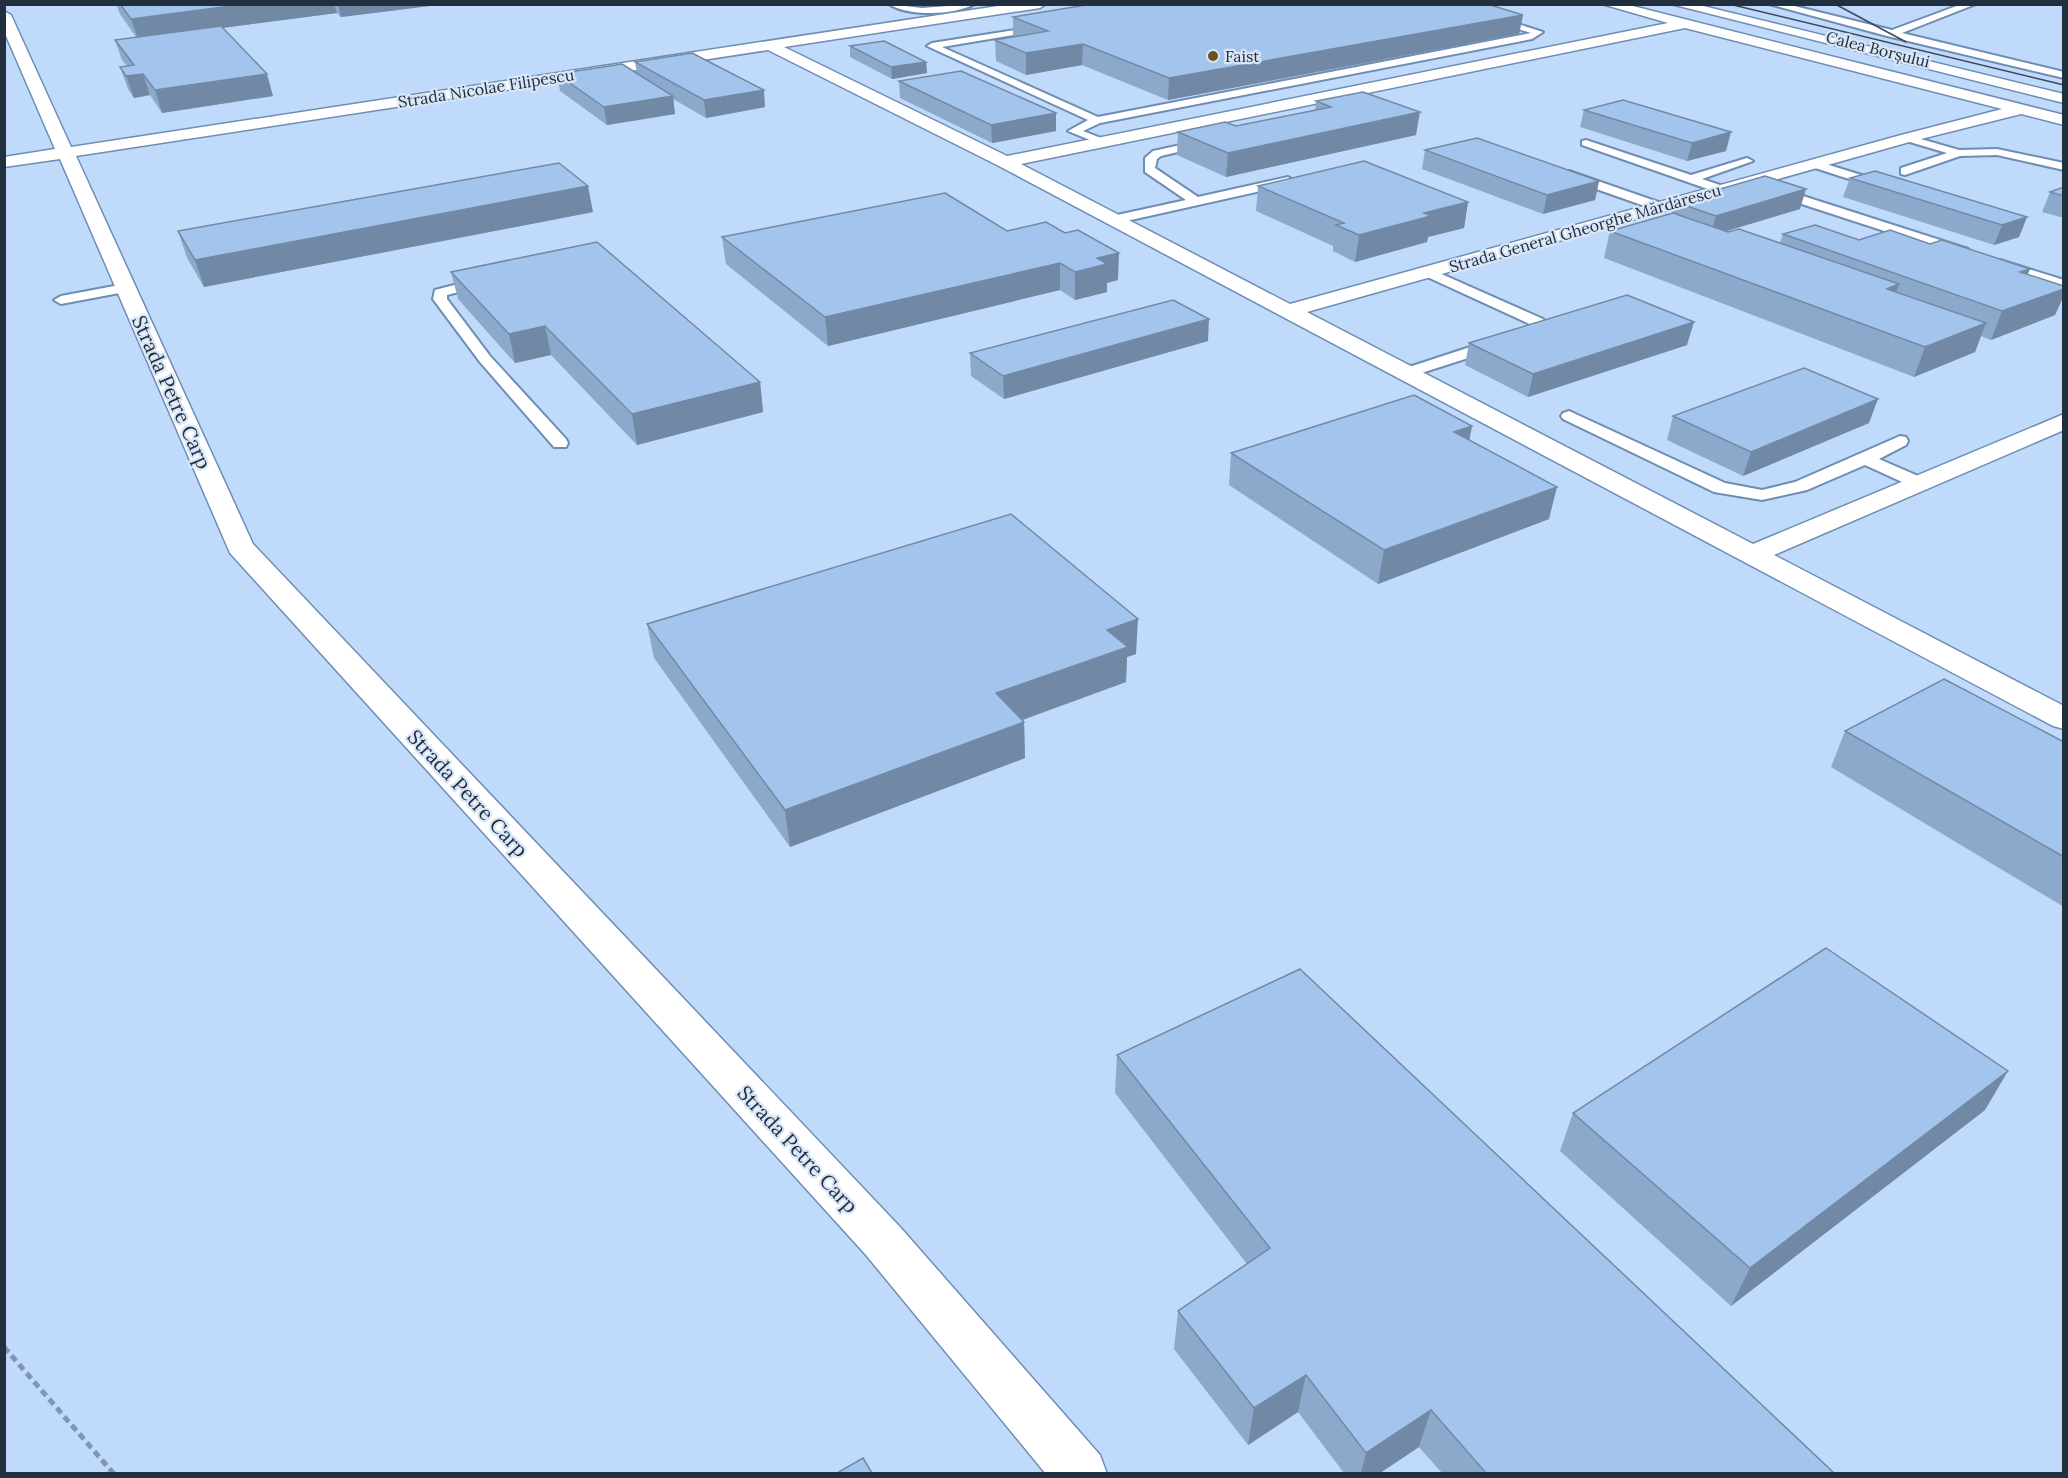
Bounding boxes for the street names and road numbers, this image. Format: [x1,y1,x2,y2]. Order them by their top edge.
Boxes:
street label: Calea Borșului [1824,26,1932,72]
street label: Strada Nicolae Filipescu [397,64,576,112]
street label: Strada General Gheorghe Mărdărescu [1447,179,1724,276]
street label: Strada Petre Carp [127,311,217,473]
street label: Strada Petre Carp [403,724,534,862]
street label: Strada Petre Carp [733,1080,864,1218]

